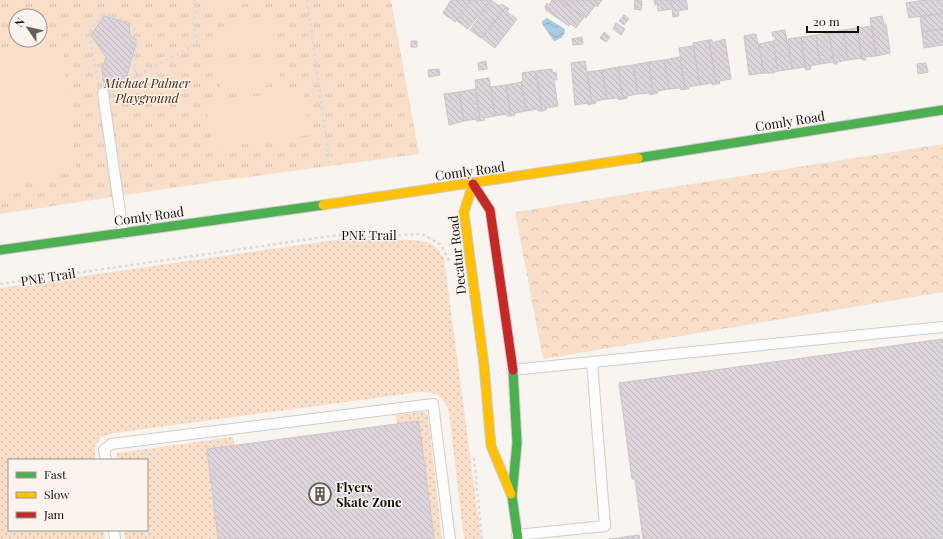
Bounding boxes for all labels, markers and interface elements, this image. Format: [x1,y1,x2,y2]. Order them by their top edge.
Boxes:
north arrow [8,8,48,48]
scale bar [807,8,858,34]
text: 20 m [813,13,840,29]
text: N [11,15,28,30]
park label: Michael Palmer Playground [103,74,190,106]
street label: Comly Road [754,107,826,134]
street label: Comly Road [434,157,506,184]
street label: Comly Road [113,202,185,229]
street label: Decatur Road [444,214,469,295]
street label: PNE Trail [341,226,397,243]
street label: PNE Trail [19,264,77,289]
legend [8,459,148,531]
text: Fast [44,466,67,482]
place label: Flyers Skate Zone [336,478,402,510]
building icon: Flyers Skate Zone [307,481,333,507]
text: Slow [44,486,70,502]
text: Jam [43,506,65,522]

